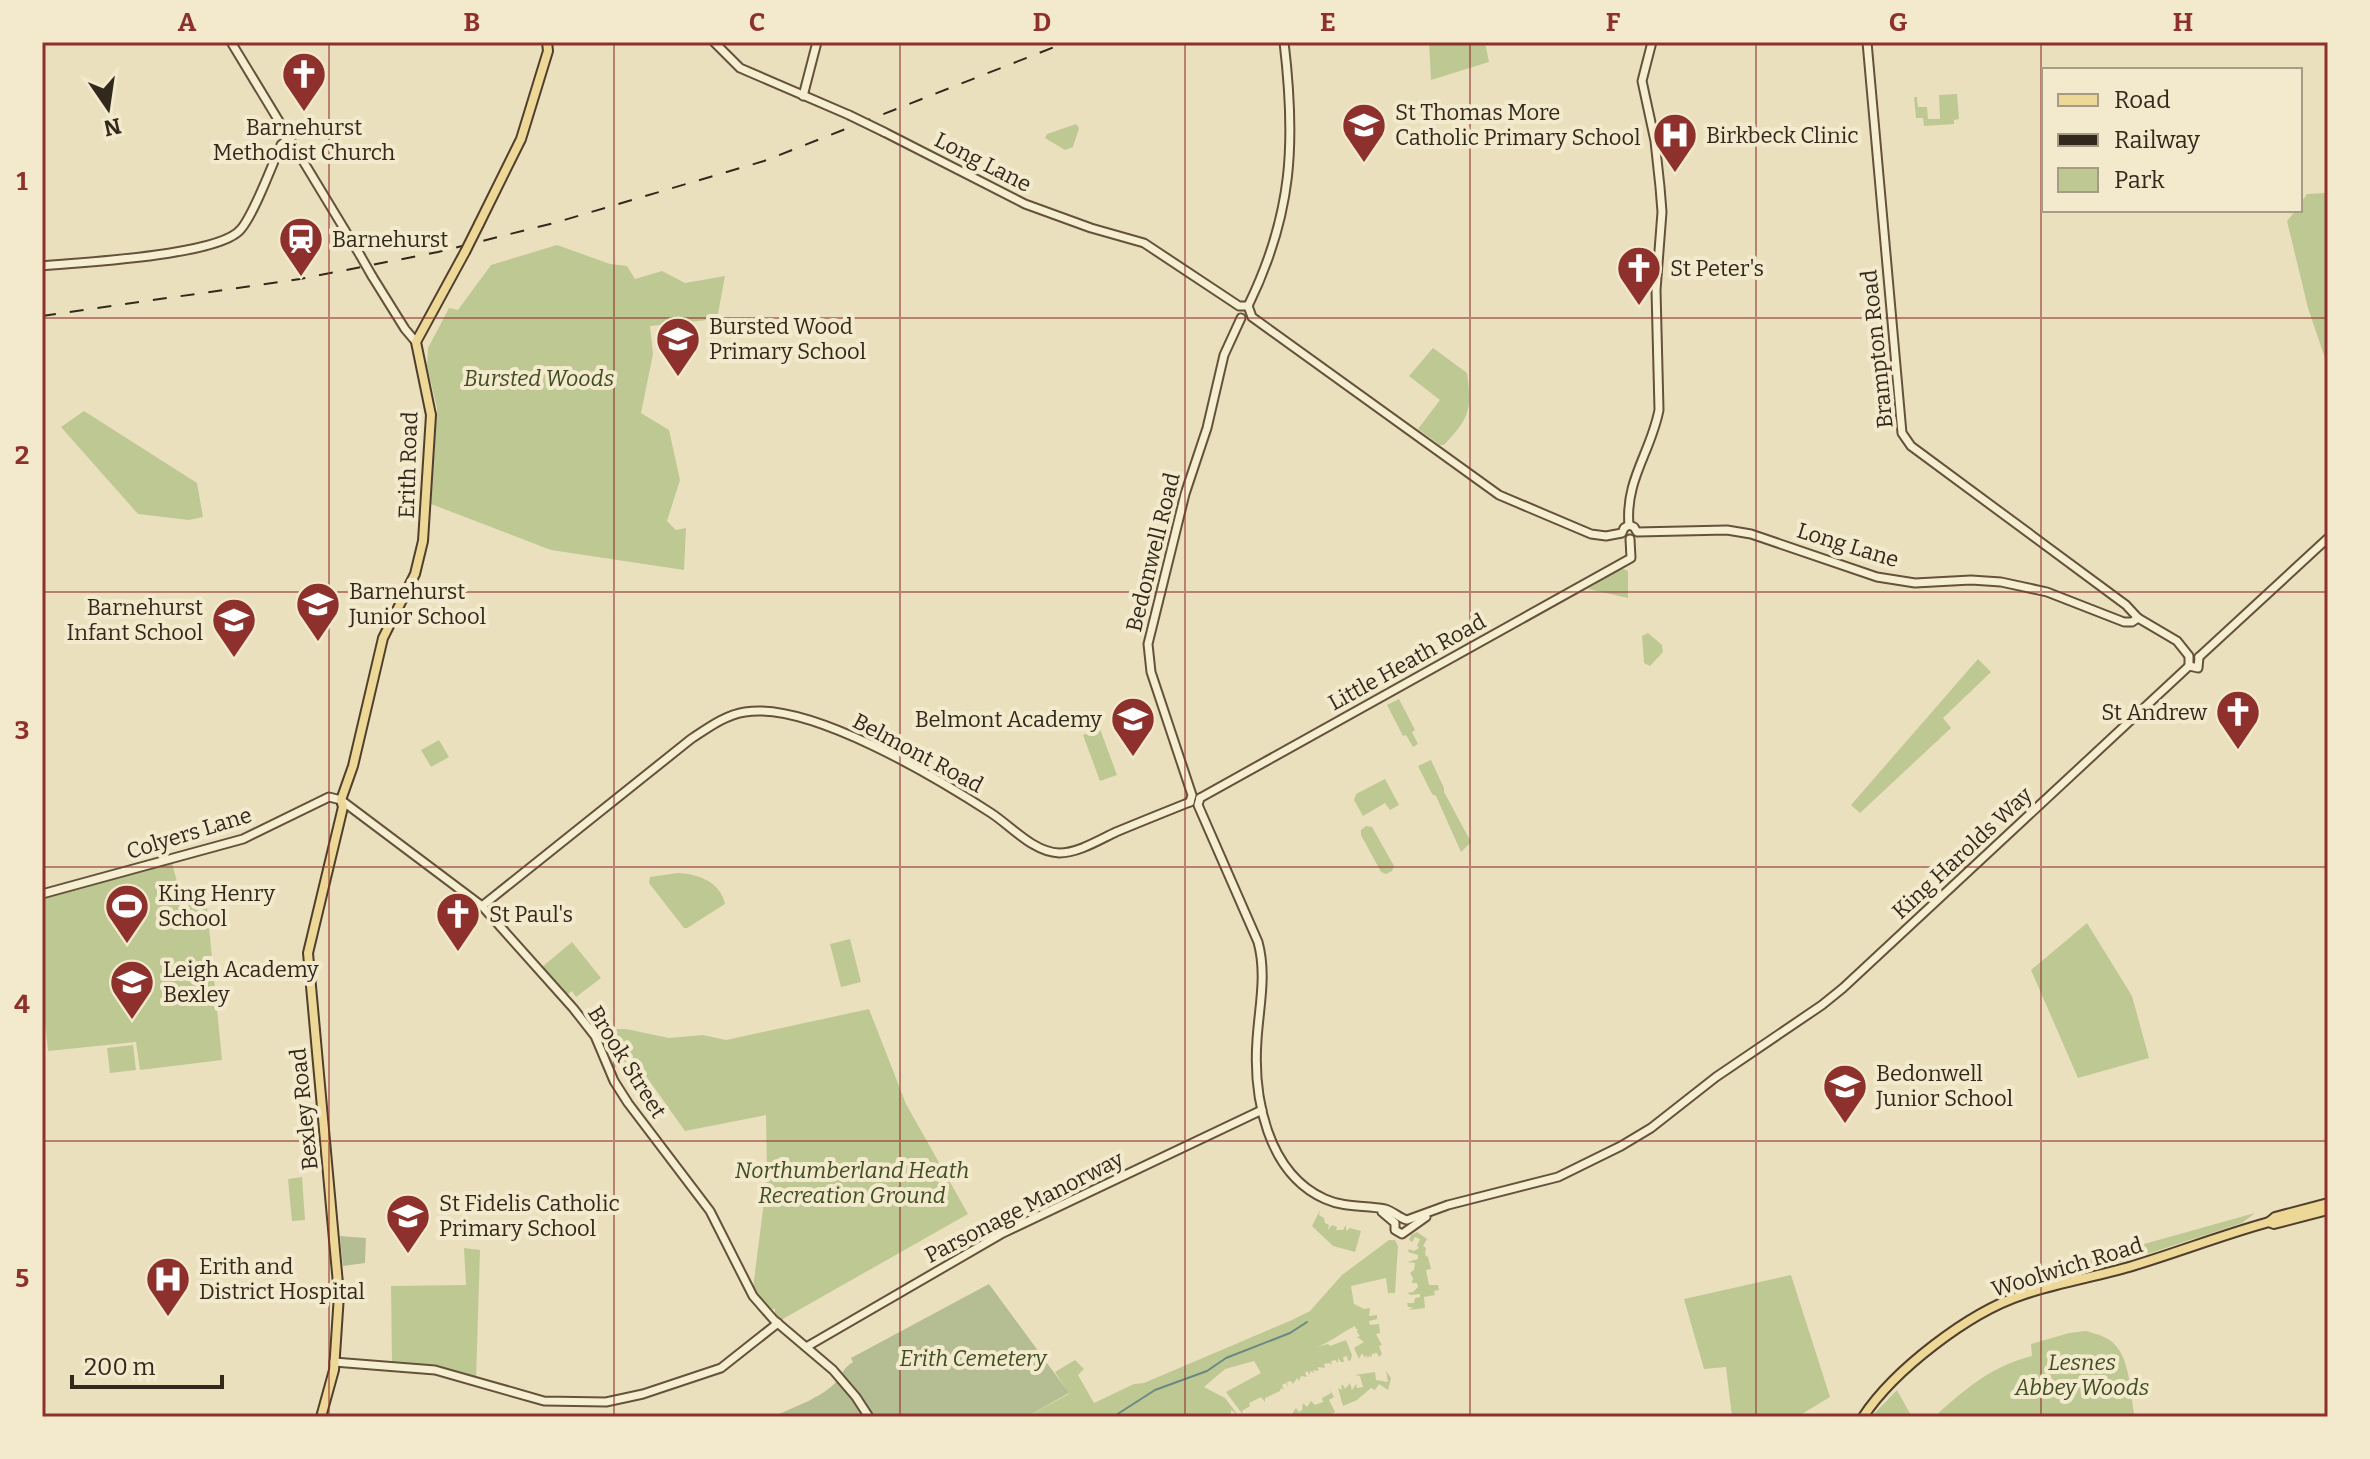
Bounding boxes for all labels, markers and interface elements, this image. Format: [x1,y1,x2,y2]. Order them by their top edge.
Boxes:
text: A [178,7,197,38]
text: B [464,7,480,38]
text: C [749,7,765,38]
text: D [1033,7,1051,38]
text: E [1320,7,1336,38]
text: F [1606,7,1621,38]
text: G [1889,7,1908,38]
text: H [2173,7,2193,38]
church icon: Barnehurst Methodist Church [280,50,328,113]
north arrow [68,68,148,148]
legend [2042,68,2302,212]
text: Road [2114,86,2170,114]
place label: St Thomas More Catholic Primary School [1395,99,1641,151]
school or university icon: St Thomas More Catholic Primary School [1340,101,1388,164]
hospital icon: Birkbeck Clinic [1651,111,1699,174]
text: N [101,112,124,142]
place label: Barnehurst Methodist Church [213,114,396,166]
place label: Birkbeck Clinic [1706,122,1858,149]
street label: Long Lane [930,126,1036,198]
text: Railway [2114,126,2200,154]
text: 1 [16,166,28,197]
text: Park [2114,166,2165,194]
station icon: Barnehurst [277,215,325,278]
place label: Barnehurst [332,226,448,253]
church icon: St Peter's [1615,244,1663,307]
place label: St Peter's [1670,255,1764,282]
street label: Brampton Road [1855,268,1899,430]
place label: Bursted Wood Primary School [709,313,866,365]
school or university icon: Bursted Wood Primary School [654,315,702,378]
park label: Bursted Woods [464,365,614,392]
street label: Erith Road [393,411,423,519]
text: 2 [15,440,29,471]
street label: Bedonwell Road [1120,470,1186,634]
street label: Long Lane [1794,517,1902,573]
place label: Barnehurst Junior School [348,578,486,630]
school or university icon: Barnehurst Junior School [294,580,342,643]
place label: Barnehurst Infant School [66,594,203,646]
school or university icon: Barnehurst Infant School [210,596,258,659]
street label: Little Heath Road [1324,608,1490,716]
church icon: St Andrew [2214,688,2262,751]
school or university icon: Belmont Academy [1109,695,1157,758]
place label: St Andrew [2101,699,2207,726]
place label: Belmont Academy [915,706,1102,733]
street label: Belmont Road [848,707,988,799]
text: 3 [15,715,29,746]
street label: King Harolds Way [1886,781,2038,925]
street label: Colyers Lane [123,801,255,865]
place label: King Henry School [158,880,276,932]
sports icon: King Henry School [103,882,151,945]
church icon: St Paul's [434,890,482,953]
place label: St Paul's [489,901,573,928]
place label: Leigh Academy Bexley [163,956,319,1008]
school or university icon: Leigh Academy Bexley [108,958,156,1021]
text: 4 [14,989,30,1020]
street label: Brook Street [582,1001,672,1123]
street label: Bexley Road [284,1047,324,1171]
place label: Bedonwell Junior School [1875,1060,2013,1112]
school or university icon: Bedonwell Junior School [1821,1062,1869,1125]
street label: Parsonage Manorway [920,1145,1128,1269]
park label: Northumberland Heath Recreation Ground [735,1157,969,1209]
place label: St Fidelis Catholic Primary School [439,1190,620,1242]
school or university icon: St Fidelis Catholic Primary School [384,1192,432,1255]
street label: Woolwich Road [1988,1231,2146,1303]
place label: Erith and District Hospital [199,1253,365,1305]
hospital icon: Erith and District Hospital [144,1255,192,1318]
text: 5 [15,1263,29,1294]
scale bar [72,1339,222,1389]
park label: Erith Cemetery [899,1345,1048,1372]
park label: Lesnes Abbey Woods [2014,1349,2149,1401]
text: 200 m [84,1353,156,1381]

